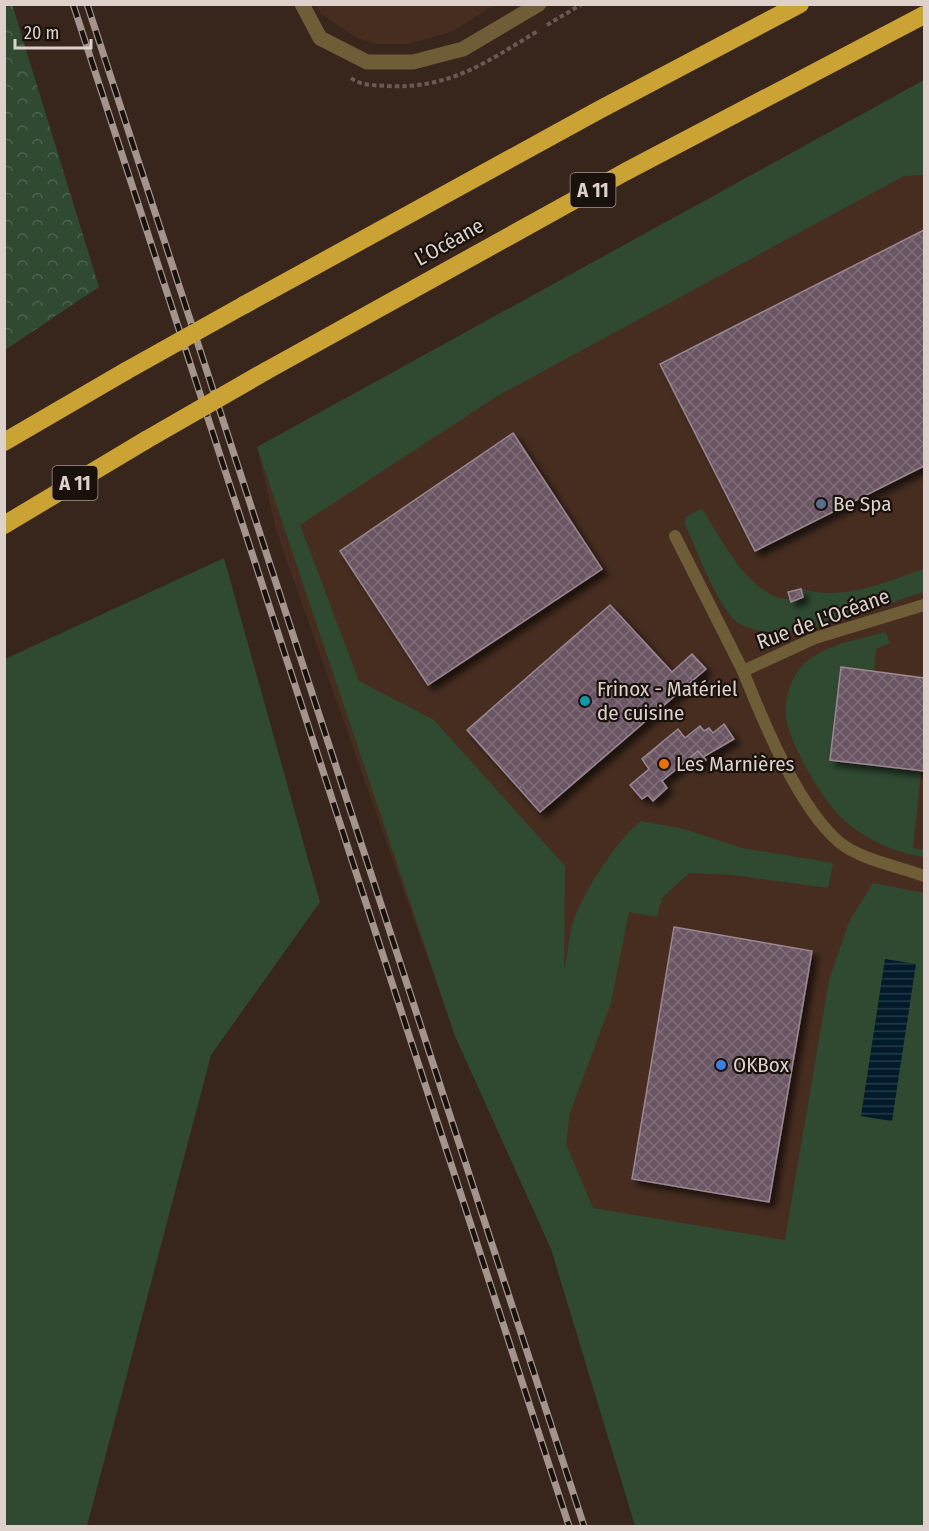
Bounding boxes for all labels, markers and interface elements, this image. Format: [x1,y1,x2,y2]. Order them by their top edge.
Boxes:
scale bar [15,12,92,50]
text: 20 m [24,22,59,44]
road number: A 11 [570,173,616,207]
street label: L’Océane [410,212,488,272]
road number: A 11 [52,466,98,500]
place label: Be Spa [833,491,892,517]
marker: Be Spa [814,497,828,511]
street label: Rue de L'Océane [753,583,893,655]
place label: Frinox - Matériel de cuisine [597,676,738,726]
marker: Frinox - Matériel de cuisine [578,694,592,708]
place label: Les Marnières [676,751,795,777]
marker: Les Marnières [657,757,671,771]
place label: OKBox [733,1052,790,1078]
marker: OKBox [714,1058,728,1072]

